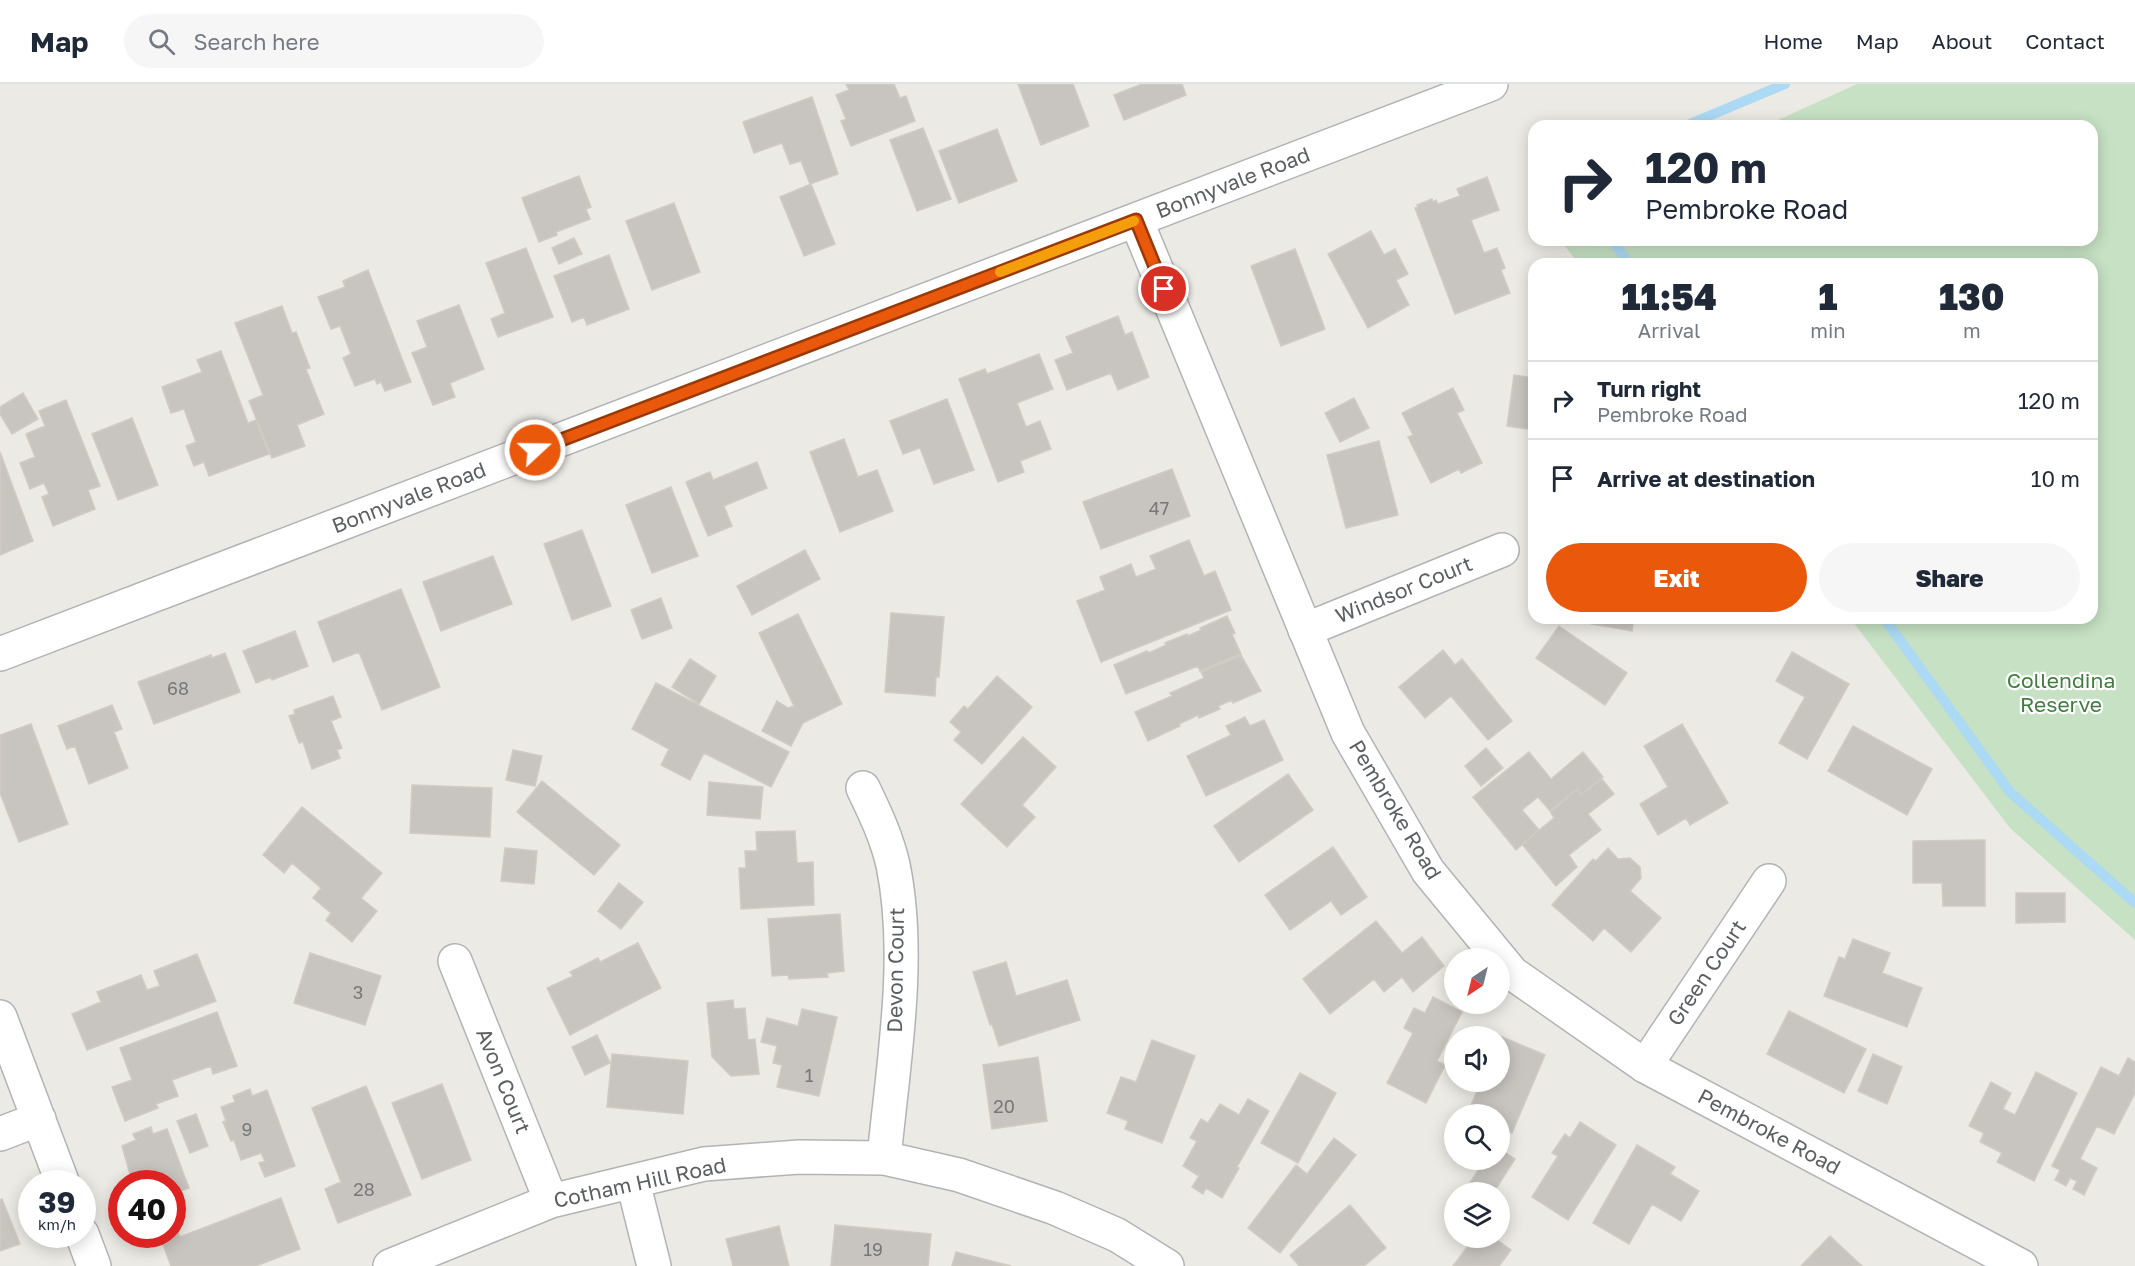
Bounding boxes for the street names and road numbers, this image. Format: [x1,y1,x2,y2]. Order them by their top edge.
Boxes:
street label: Bonnyvale Road [1152,141,1313,223]
street label: Bonnyvale Road [328,456,489,538]
street label: Windsor Court [1331,550,1476,628]
street label: Pembroke Road [1344,735,1448,884]
street label: Devon Court [881,907,909,1033]
street label: Green Court [1661,915,1751,1030]
street label: Avon Court [471,1024,537,1137]
street label: Pembroke Road [1694,1083,1845,1180]
street label: Cotham Hill Road [551,1151,728,1213]

